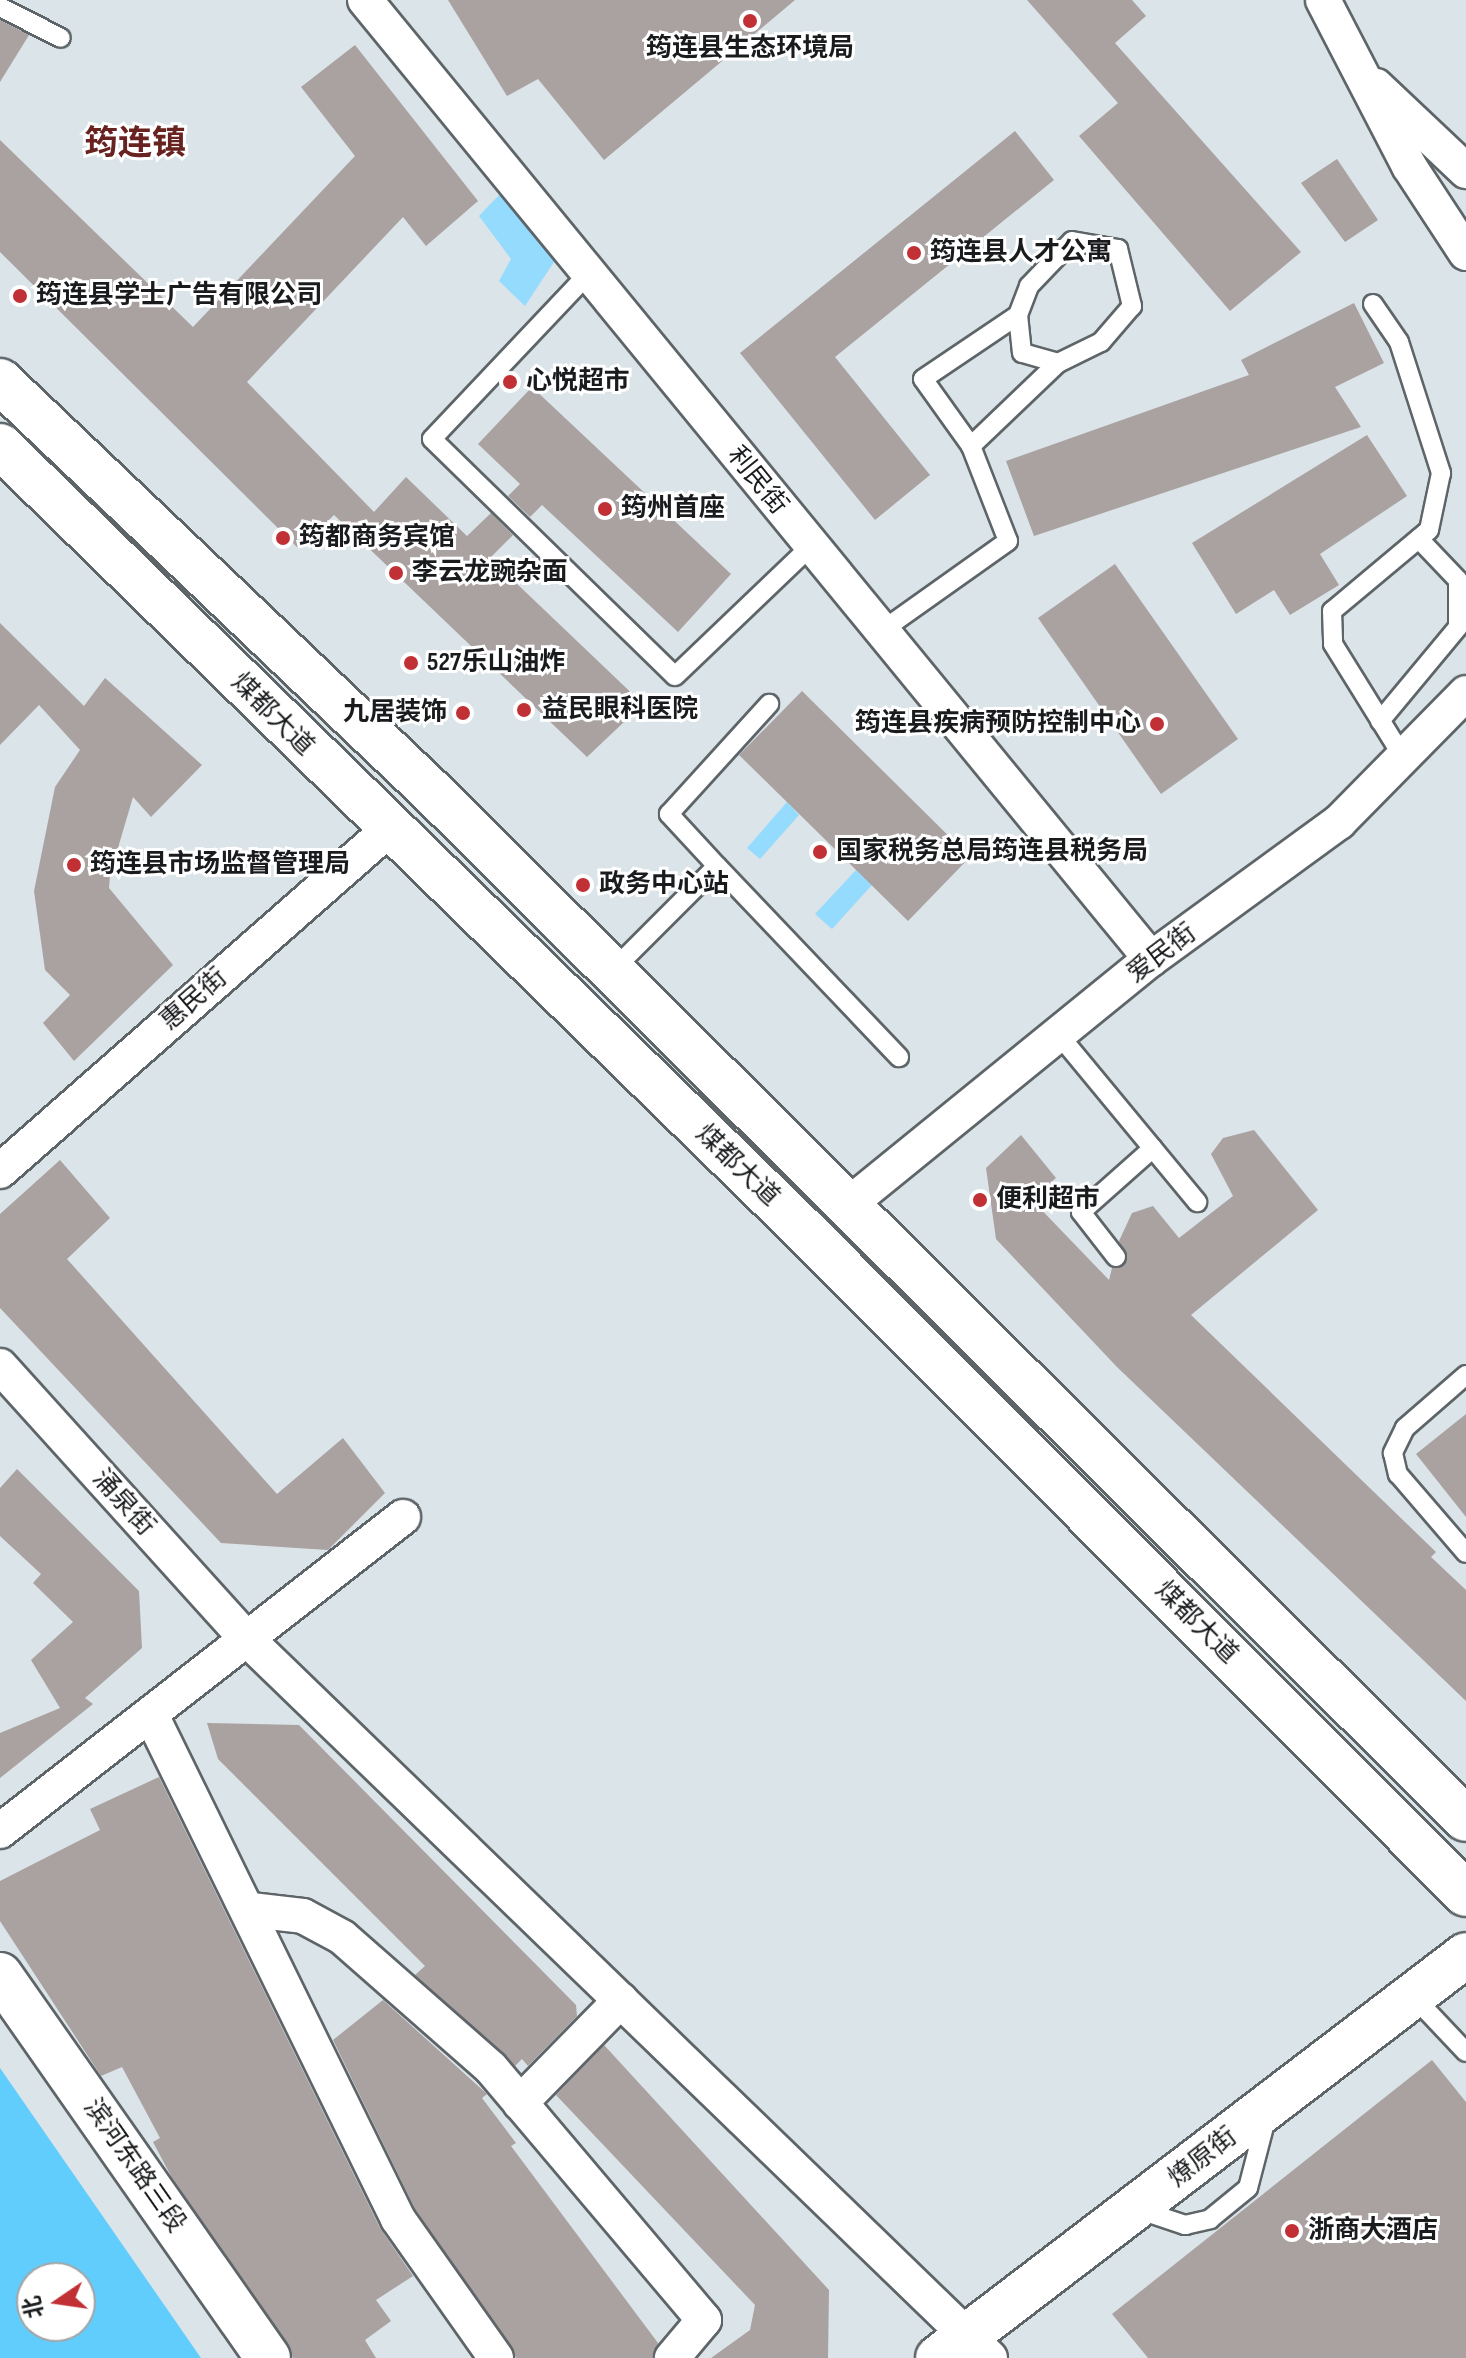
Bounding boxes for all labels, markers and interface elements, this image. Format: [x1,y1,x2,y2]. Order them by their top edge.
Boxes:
marker: 筠连县生态环境局 [741,12,759,30]
place label: 筠连县生态环境局 [646,33,854,65]
district label: 筠连镇 [84,124,186,164]
place label: 筠连县人才公寓 [930,237,1112,269]
marker: 筠连县人才公寓 [905,244,923,262]
place label: 筠连县学士广告有限公司 [36,280,322,312]
marker: 筠连县学士广告有限公司 [11,287,29,305]
place label: 心悦超市 [526,366,630,398]
marker: 心悦超市 [501,373,519,391]
street label: 利民街 [720,441,794,521]
place label: 筠州首座 [621,493,725,525]
marker: 筠州首座 [596,500,614,518]
place label: 筠都商务宾馆 [299,522,455,554]
marker: 筠都商务宾馆 [274,529,292,547]
place label: 李云龙豌杂面 [412,557,568,589]
marker: 李云龙豌杂面 [387,564,405,582]
place label: 527乐山油炸 [427,647,565,679]
marker: 527乐山油炸 [402,654,420,672]
street label: 煤都大道 [224,667,320,763]
place label: 益民眼科医院 [542,694,698,726]
place label: 九居装饰 [343,697,447,729]
marker: 益民眼科医院 [513,699,535,721]
marker: 九居装饰 [454,704,472,722]
place label: 筠连县疾病预防控制中心 [855,708,1141,740]
marker: 筠连县疾病预防控制中心 [1148,715,1166,733]
place label: 国家税务总局筠连县税务局 [836,836,1148,868]
marker: 国家税务总局筠连县税务局 [811,843,829,861]
place label: 筠连县市场监督管理局 [90,849,350,881]
marker: 筠连县市场监督管理局 [65,856,83,874]
place label: 政务中心站 [599,869,729,901]
marker: 政务中心站 [574,876,592,894]
street label: 爱民街 [1121,918,1203,990]
street label: 惠民街 [154,963,234,1037]
street label: 煤都大道 [689,1119,785,1213]
place label: 便利超市 [996,1184,1100,1216]
marker: 便利超市 [971,1191,989,1209]
street label: 涌泉街 [85,1464,161,1542]
street label: 煤都大道 [1148,1575,1244,1671]
street label: 滨河东路三段 [76,2093,192,2239]
street label: 燎原街 [1163,2122,1243,2194]
place label: 浙商大酒店 [1308,2215,1438,2247]
marker: 浙商大酒店 [1283,2222,1301,2240]
north arrow [16,2262,96,2342]
text: 北 [18,2293,50,2321]

